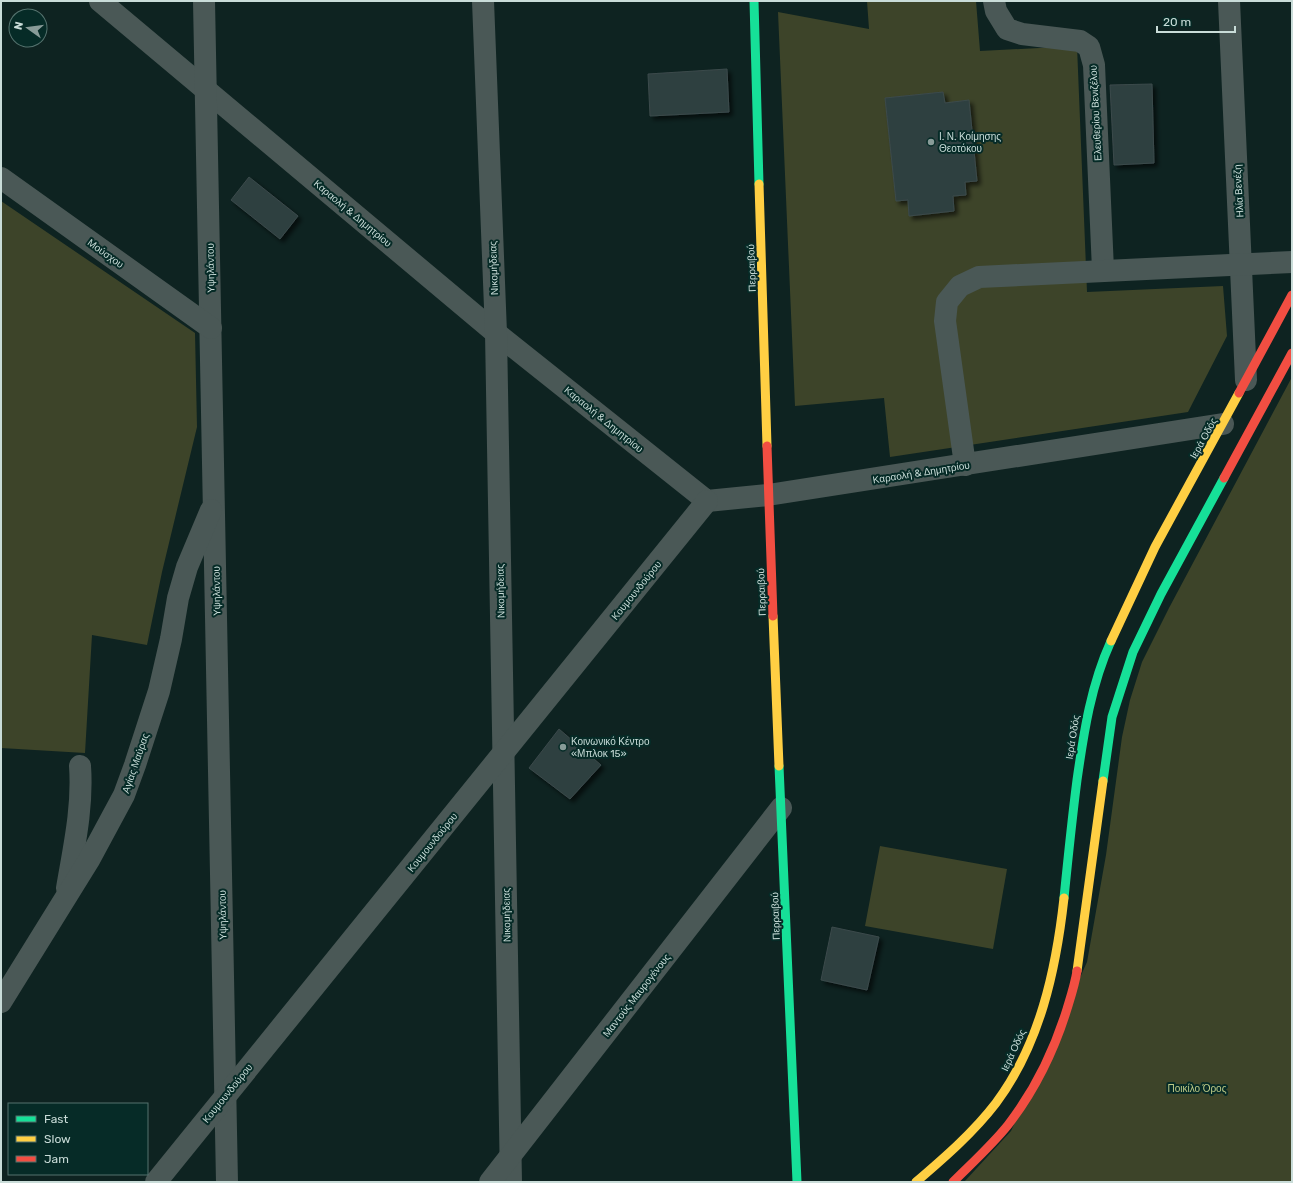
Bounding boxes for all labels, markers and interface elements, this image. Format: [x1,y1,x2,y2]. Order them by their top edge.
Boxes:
north arrow [8,8,48,48]
scale bar [1157,8,1235,34]
text: 20 m [1163,15,1191,29]
text: N [12,20,26,31]
street label: Ελευθερίου Βενιζέλου [1087,65,1105,161]
place label: Ι. Ν. Κοίμησης Θεοτόκου [939,131,1001,155]
marker: Ι. Ν. Κοίμησης Θεοτόκου [926,137,936,147]
street label: Ηλία Βενέζη [1232,164,1246,218]
street label: Καραολή & Δημητρίου [311,178,394,250]
street label: Μούσχου [85,237,126,271]
street label: Νικομήδειας [487,241,501,295]
street label: Υψηλάντου [205,243,217,293]
street label: Περραιβού [745,244,759,292]
street label: Καραολή & Δημητρίου [562,384,645,455]
street label: Ιερά Οδός [1188,416,1220,461]
street label: Καραολή & Δημητρίου [872,459,971,487]
street label: Κουμουνδούρου [609,559,664,623]
street label: Νικομήδειας [495,564,507,618]
street label: Υψηλάντου [211,566,223,616]
street label: Περραιβού [755,568,769,616]
street label: Ιερά Οδός [1064,714,1082,760]
street label: Αγίας Μαύρας [120,732,152,795]
place label: Κοινωνικό Κέντρο «Μπλοκ 15» [571,736,650,760]
marker: Κοινωνικό Κέντρο «Μπλοκ 15» [558,742,568,752]
street label: Κουμουνδούρου [405,811,460,875]
street label: Νικομήδειας [501,888,513,942]
street label: Υψηλάντου [217,890,229,940]
street label: Περραιβού [769,892,783,940]
street label: Μαντούς Μαυρογένους [601,951,673,1040]
street label: Ιερά Οδός [999,1027,1029,1073]
street label: Κουμουνδούρου [200,1062,255,1126]
park label: Ποικίλο Όρος [1168,1083,1227,1095]
legend [8,1103,148,1175]
text: Fast [44,1112,68,1126]
text: Slow [44,1132,71,1146]
text: Jam [44,1152,69,1166]

